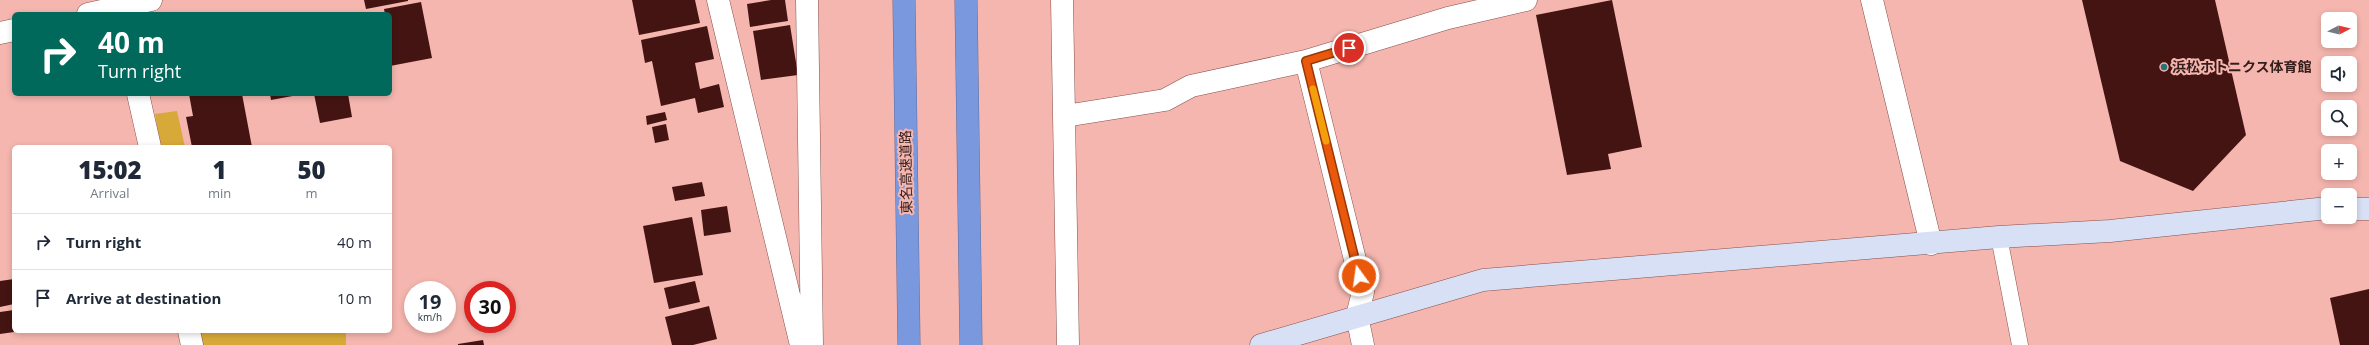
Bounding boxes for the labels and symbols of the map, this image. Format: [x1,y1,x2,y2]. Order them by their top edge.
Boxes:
north arrow [2321,12,2357,48]
pin [1332,31,1366,65]
place label: 浜松ホトニクス体育館 [2172,57,2312,76]
marker: 浜松ホトニクス体育館 [2159,62,2169,72]
street label: 東名高速道路 [895,130,916,214]
position arrow [1338,255,1380,297]
speed limit sign: 30 [464,281,516,333]

